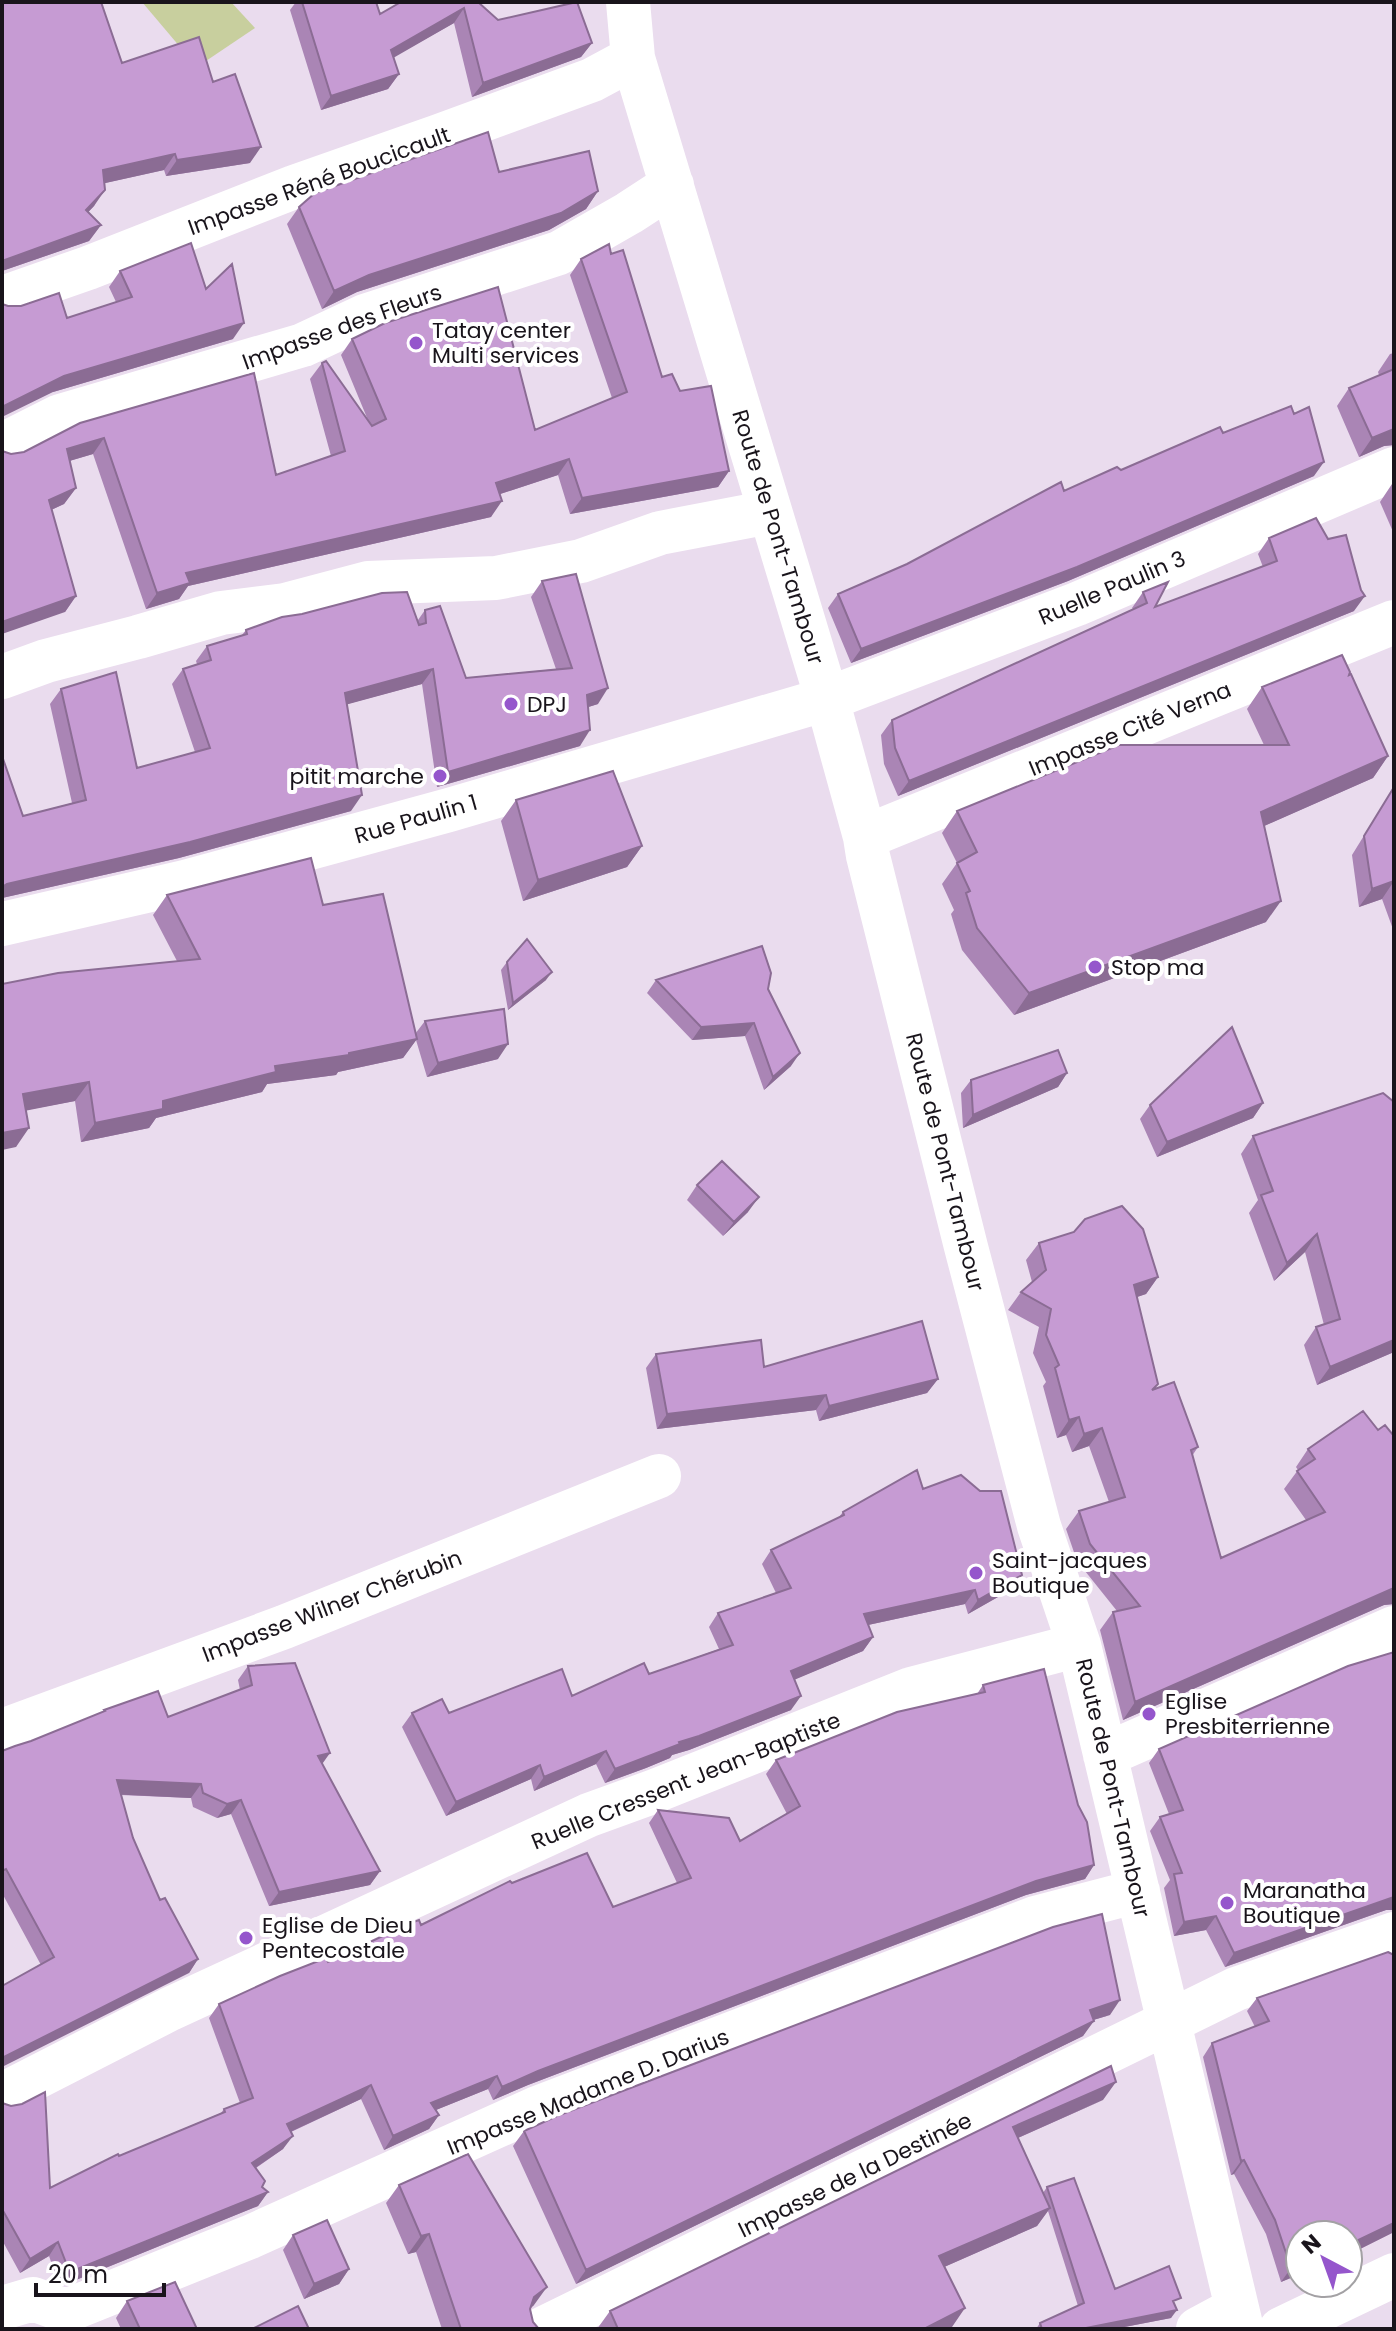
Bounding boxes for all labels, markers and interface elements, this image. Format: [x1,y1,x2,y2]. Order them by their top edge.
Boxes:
street label: Impasse Réné Boucicault [184,119,454,243]
street label: Impasse des Fleurs [238,277,446,377]
place label: Tatay center Multi services [432,315,579,371]
marker: Tatay center Multi services [407,334,425,352]
street label: Route de Pont-Tambour [724,406,832,668]
street label: Ruelle Paulin 3 [1034,543,1190,633]
street label: Impasse Cité Verna [1024,674,1236,784]
place label: DPJ [527,689,567,720]
marker: DPJ [502,695,520,713]
place label: pitit marche [290,761,424,792]
marker: pitit marche [431,767,449,785]
street label: Rue Paulin 1 [351,787,481,851]
place label: Stop ma [1111,952,1204,983]
marker: Stop ma [1086,958,1104,976]
street label: Route de Pont-Tambour [898,1030,992,1294]
street label: Impasse Wilner Chérubin [198,1542,466,1670]
place label: Saint-jacques Boutique [992,1545,1147,1601]
marker: Saint-jacques Boutique [967,1564,985,1582]
street label: Route de Pont-Tambour [1068,1655,1158,1921]
place label: Eglise Presbiterrienne [1165,1686,1330,1742]
street label: Ruelle Cressent Jean-Baptiste [527,1705,845,1857]
marker: Eglise Presbiterrienne [1140,1705,1158,1723]
place label: Maranatha Boutique [1243,1875,1366,1931]
marker: Maranatha Boutique [1218,1894,1236,1912]
place label: Eglise de Dieu Pentecostale [262,1910,413,1966]
marker: Eglise de Dieu Pentecostale [237,1929,255,1947]
street label: Impasse Madame D. Darius [442,2021,734,2163]
street label: Impasse de la Destinée [733,2105,977,2245]
north arrow [1284,2219,1364,2299]
text: N [1295,2227,1328,2261]
scale bar [36,2247,164,2297]
text: 20 m [48,2258,108,2291]

